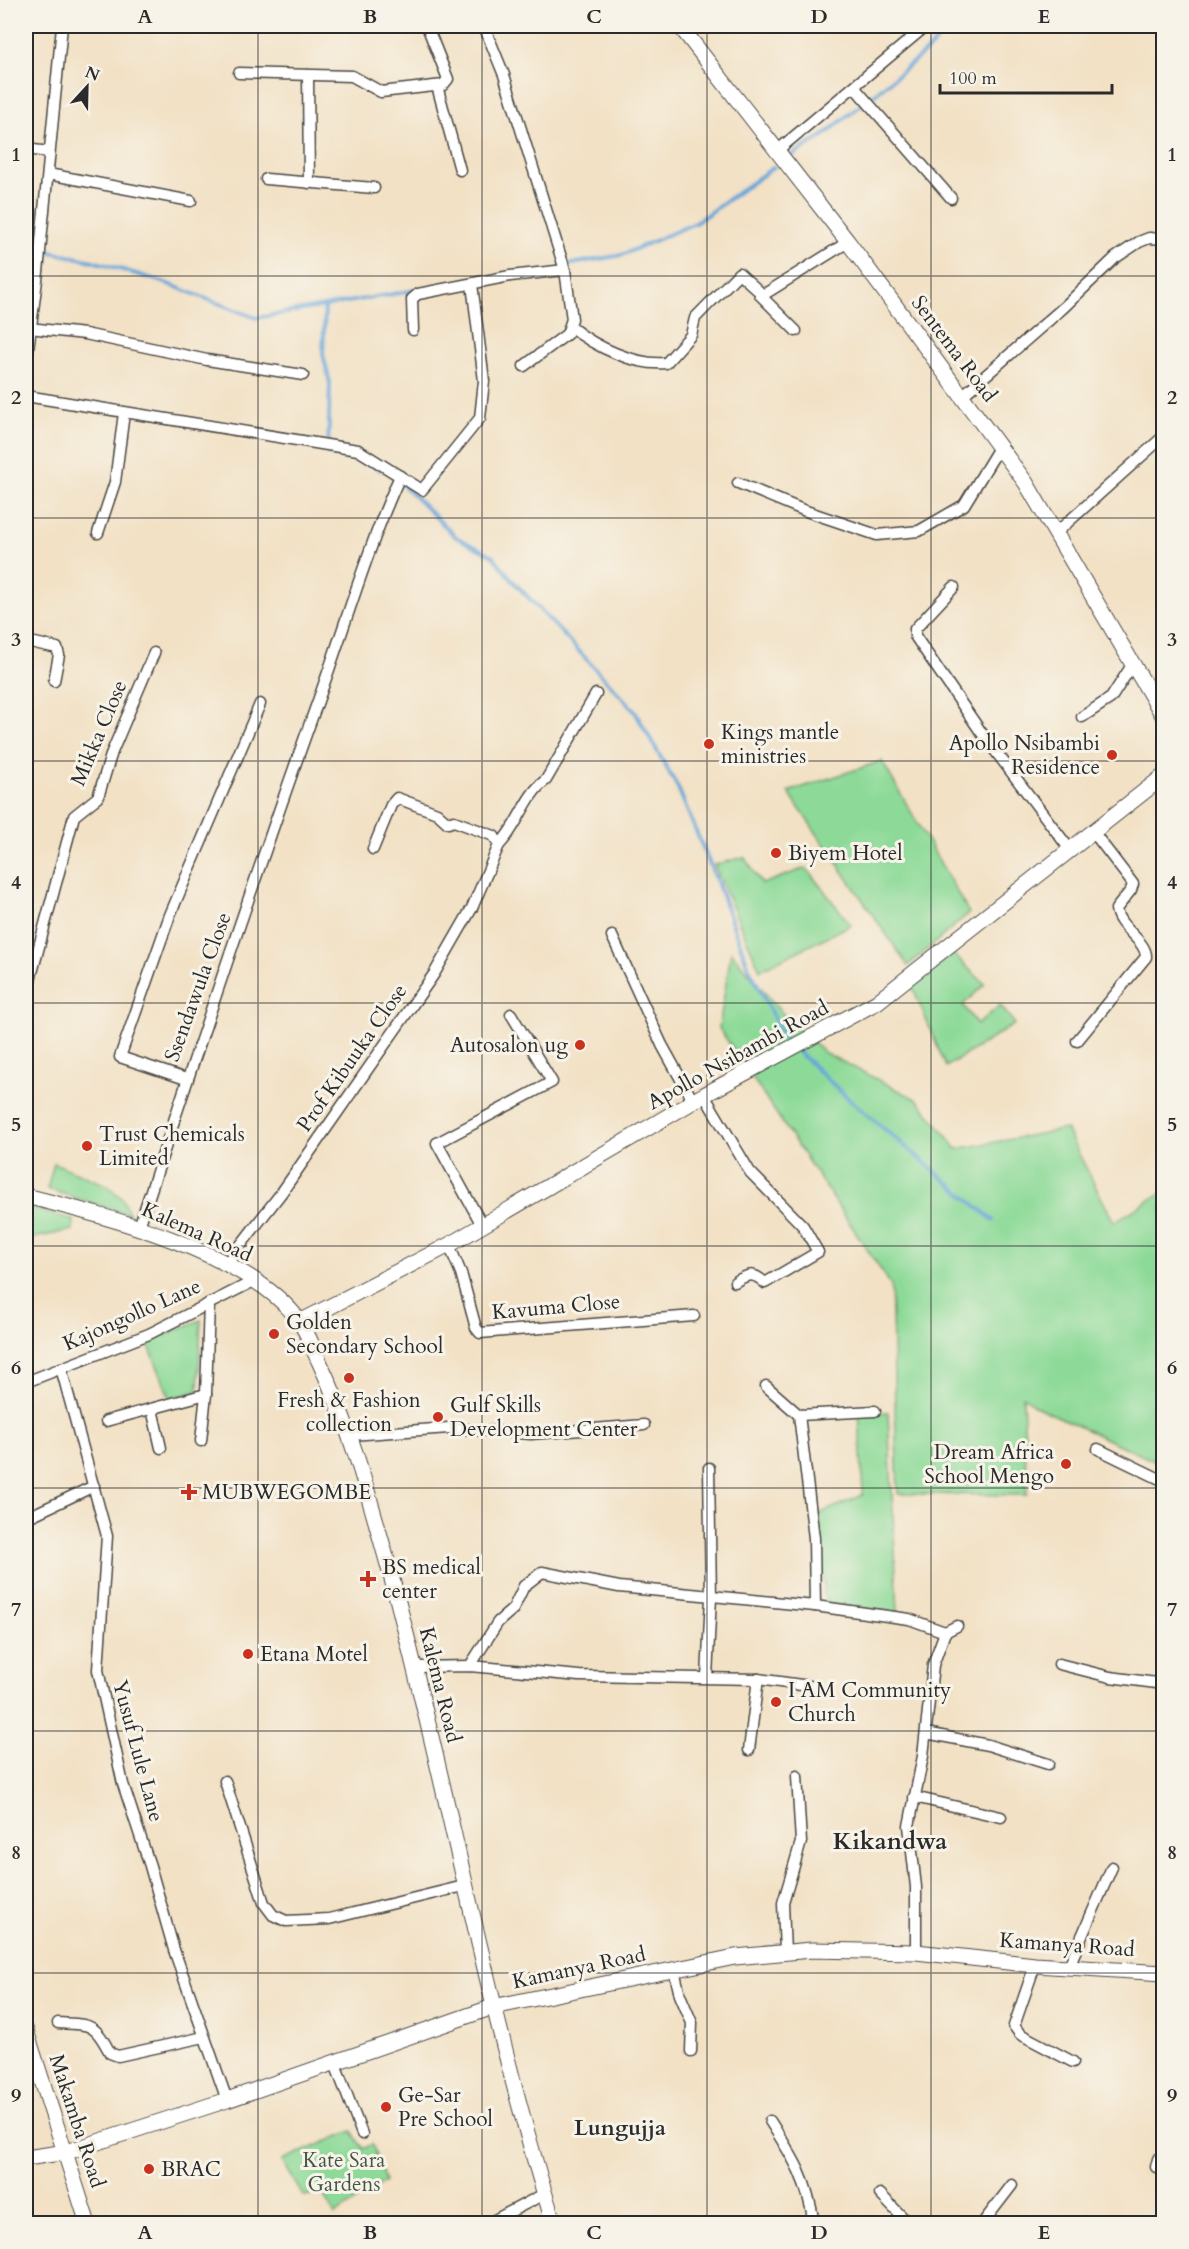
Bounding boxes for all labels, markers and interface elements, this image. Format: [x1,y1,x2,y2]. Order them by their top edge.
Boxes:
text: A [137,3,153,30]
text: B [363,3,377,30]
text: C [586,3,602,30]
text: D [810,3,828,30]
text: E [1038,3,1050,30]
north arrow [57,57,117,117]
scale bar [940,57,1112,95]
text: N [82,61,103,87]
text: 100 m [949,66,997,91]
text: 1 [11,141,21,168]
text: 1 [1167,141,1177,168]
street label: Sentema Road [904,290,1004,408]
text: 2 [11,384,21,411]
text: 2 [1167,384,1177,411]
text: 3 [11,626,21,653]
text: 3 [1167,626,1177,653]
street label: Mikka Close [64,676,134,790]
place label: Kings mantle ministries [721,718,839,771]
place label: Apollo Nsibambi Residence [949,729,1100,782]
marker: Kings mantle ministries [702,737,716,751]
marker: Apollo Nsibambi Residence [1105,748,1119,762]
place label: Biyem Hotel [788,839,903,868]
marker: Biyem Hotel [769,846,783,860]
text: 4 [11,869,21,896]
text: 4 [1167,869,1177,896]
street label: Ssendawula Close [158,908,238,1066]
street label: Prof Kibuuka Close [290,978,414,1138]
street label: Apollo Nsibambi Road [642,993,834,1117]
place label: Autosalon ug [450,1031,568,1060]
marker: Autosalon ug [573,1038,587,1052]
text: 5 [11,1111,21,1138]
text: 5 [1167,1111,1177,1138]
place label: Trust Chemicals Limited [99,1120,245,1173]
marker: Trust Chemicals Limited [80,1139,94,1153]
street label: Kalema Road [137,1195,257,1269]
street label: Kajongollo Lane [59,1272,205,1358]
street label: Kavuma Close [491,1287,621,1327]
place label: Golden Secondary School [286,1308,443,1361]
marker: Golden Secondary School [267,1327,281,1341]
text: 6 [11,1354,21,1381]
text: 6 [1167,1354,1177,1381]
marker: Fresh & Fashion collection [342,1371,356,1385]
place label: Fresh & Fashion collection [277,1386,421,1439]
place label: Gulf Skills Development Center [450,1391,638,1444]
marker: Gulf Skills Development Center [431,1410,445,1424]
place label: Dream Africa School Mengo [924,1438,1054,1491]
marker: Dream Africa School Mengo [1059,1457,1073,1471]
place label: MUBWEGOMBE [202,1478,371,1507]
marker: MUBWEGOMBE [180,1483,198,1501]
place label: BS medical center [382,1553,481,1606]
marker: BS medical center [359,1570,377,1588]
text: 7 [11,1596,21,1623]
text: 7 [1167,1596,1177,1623]
street label: Kalema Road [412,1624,468,1746]
place label: Etana Motel [260,1640,368,1669]
marker: Etana Motel [241,1647,255,1661]
place label: I AM Community Church [788,1676,951,1729]
street label: Yusuf Lule Lane [105,1677,171,1825]
marker: I AM Community Church [769,1695,783,1709]
district label: Kikandwa [833,1825,947,1858]
text: 8 [11,1839,21,1866]
text: 8 [1167,1839,1177,1866]
street label: Kamanya Road [998,1926,1136,1964]
street label: Kamanya Road [510,1940,648,1996]
street label: Makamba Road [42,2050,112,2192]
place label: Ge-Sar Pre School [398,2081,493,2134]
text: 9 [11,2082,21,2109]
text: 9 [1167,2082,1177,2109]
marker: Ge-Sar Pre School [379,2100,393,2114]
district label: Lungujja [574,2113,666,2143]
park label: Kate Sara Gardens [303,2146,385,2199]
place label: BRAC [161,2155,221,2184]
marker: BRAC [142,2162,156,2176]
text: A [137,2219,153,2246]
text: B [363,2219,377,2246]
text: C [586,2219,602,2246]
text: D [810,2219,828,2246]
text: E [1038,2219,1050,2246]

